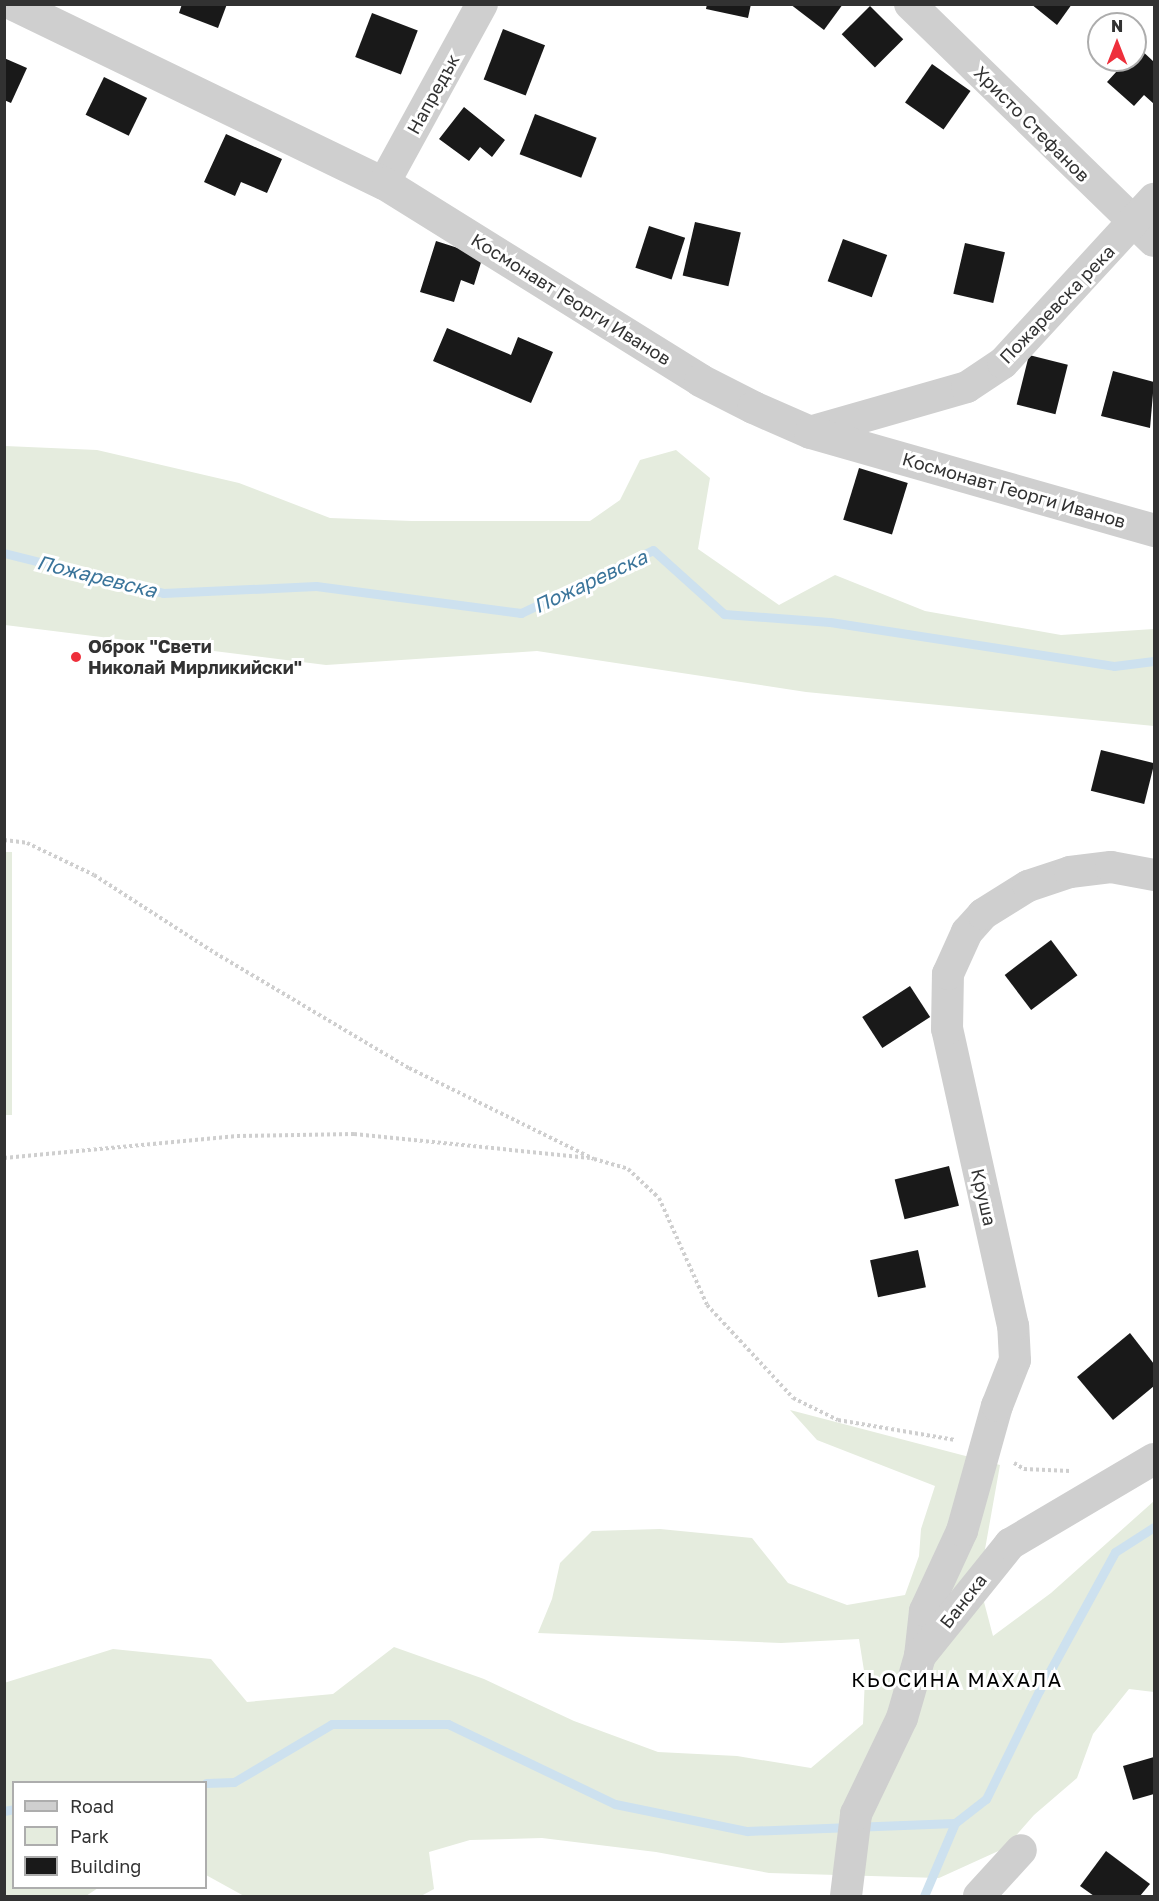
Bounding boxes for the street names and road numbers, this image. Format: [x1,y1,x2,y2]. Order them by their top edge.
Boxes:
street label: Напредък [402,50,464,138]
street label: Христо Стефанов [970,62,1094,186]
street label: Космонавт Георги Иванов [467,229,675,369]
street label: Пожаревска река [995,240,1119,368]
street label: Космонавт Георги Иванов [900,448,1128,532]
street label: Круша [967,1166,1001,1228]
street label: Банска [935,1569,991,1633]

